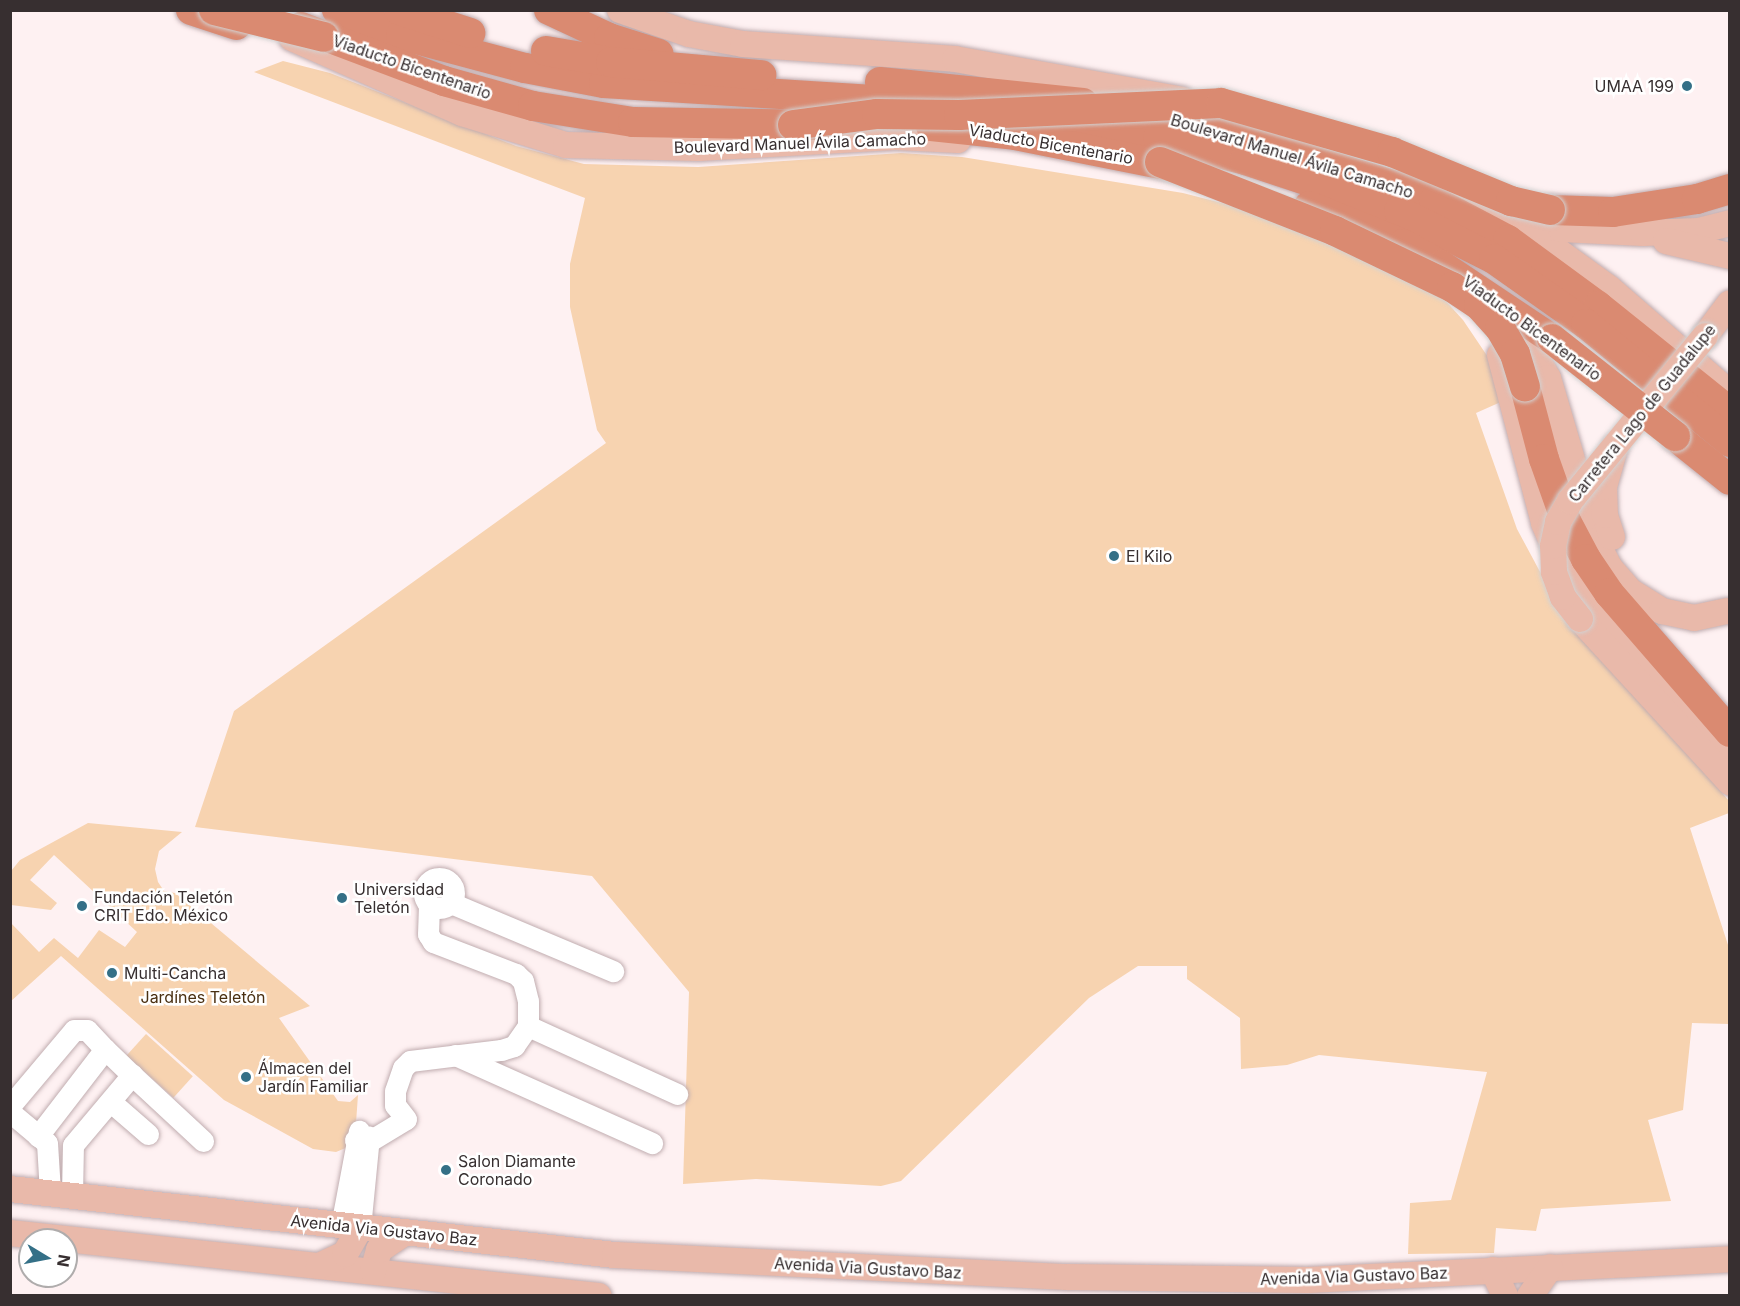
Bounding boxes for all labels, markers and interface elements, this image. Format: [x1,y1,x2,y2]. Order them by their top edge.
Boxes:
street label: Viaducto Bicentenario [330,31,494,103]
place label: UMAA 199 [1594,76,1674,96]
marker: UMAA 199 [1678,77,1696,95]
street label: Boulevard Manuel Ávila Camacho [1168,110,1416,202]
street label: Viaducto Bicentenario [967,120,1135,168]
street label: Boulevard Manuel Ávila Camacho [674,129,926,157]
street label: Viaducto Bicentenario [1459,271,1605,385]
street label: Carretera Lago de Guadalupe [1564,320,1720,506]
place label: El Kilo [1126,546,1172,566]
marker: El Kilo [1107,549,1121,563]
place label: Universidad Teletón [354,879,444,917]
place label: Fundación Teletón CRIT Edo. México [94,887,233,925]
marker: Universidad Teletón [335,891,349,905]
marker: Fundación Teletón CRIT Edo. México [75,899,89,913]
place label: Multi-Cancha [124,963,226,983]
marker: Multi-Cancha [105,966,119,980]
park label: Jardínes Teletón [140,987,266,1007]
place label: Álmacen del Jardín Familiar [258,1058,368,1096]
marker: Álmacen del Jardín Familiar [239,1070,253,1084]
place label: Salon Diamante Coronado [458,1151,576,1189]
marker: Salon Diamante Coronado [439,1163,453,1177]
street label: Avenida Via Gustavo Baz [290,1211,478,1249]
north arrow [18,1228,78,1288]
text: N [53,1253,75,1269]
street label: Avenida Via Gustavo Baz [774,1253,962,1283]
street label: Avenida Via Gustavo Baz [1260,1263,1448,1289]

